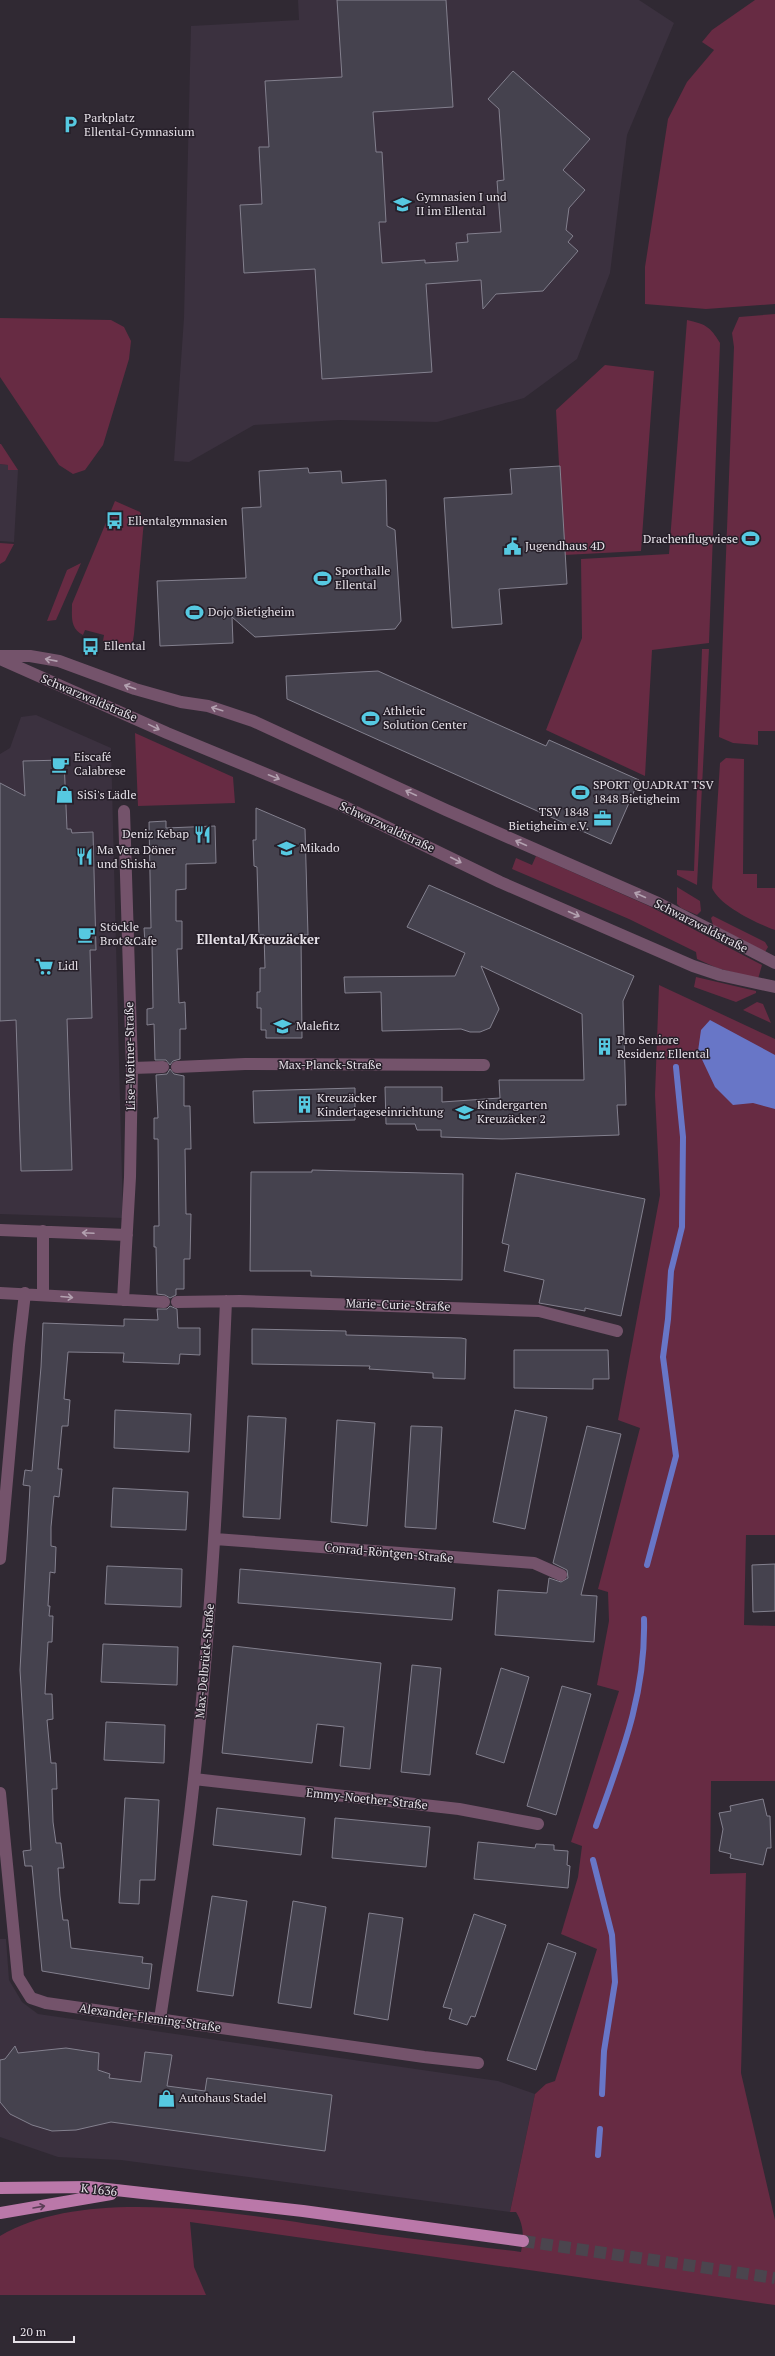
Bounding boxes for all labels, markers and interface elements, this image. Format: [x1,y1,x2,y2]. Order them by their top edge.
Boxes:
place label: Parkplatz Ellental-Gymnasium [84,110,195,139]
parking icon: Parkplatz Ellental-Gymnasium [61,115,81,135]
place label: Gymnasien I und II im Ellental [416,189,507,218]
school or university icon: Gymnasien I und II im Ellental [393,194,413,214]
bus stop icon: Ellentalgymnasien [105,511,125,531]
place label: Ellentalgymnasien [128,513,227,528]
sports icon: Drachenflugwiese [741,529,761,549]
place label: Drachenflugwiese [643,531,738,546]
public building icon: Jugendhaus 4D [502,536,522,556]
place label: Jugendhaus 4D [525,538,605,553]
place label: Sporthalle Ellental [335,563,390,592]
sports icon: Sporthalle Ellental [312,568,332,588]
sports icon: Dojo Bietigheim [185,602,205,622]
place label: Dojo Bietigheim [208,604,295,619]
bus stop icon: Ellental [81,636,101,656]
place label: Ellental [104,638,146,653]
one-way arrow [45,655,58,663]
street label: Schwarzwaldstraße [39,670,140,725]
one-way arrow [123,683,136,690]
place label: Athletic Solution Center [383,703,467,732]
one-way arrow [211,705,224,712]
sports icon: Athletic Solution Center [360,708,380,728]
one-way arrow [148,724,160,731]
place label: Eiscafé Calabrese [74,749,126,778]
cafe icon: Eiscafé Calabrese [51,754,71,774]
one-way arrow [267,774,279,782]
place label: SPORT QUADRAT TSV 1848 Bietigheim [593,777,714,806]
sports icon: SPORT QUADRAT TSV 1848 Bietigheim [570,782,590,802]
shop icon: SiSi's Lädle [54,785,74,805]
place label: SiSi's Lädle [77,787,136,802]
one-way arrow [405,789,417,796]
street label: Schwarzwaldstraße [337,798,437,855]
place label: TSV 1848 Bietigheim e.V. [509,804,589,833]
office icon: TSV 1848 Bietigheim e.V. [592,809,612,829]
restaurant icon: Deniz Kebap [192,824,212,844]
place label: Deniz Kebap [122,826,189,841]
school or university icon: Mikado [277,838,297,858]
one-way arrow [516,838,528,846]
place label: Mikado [300,840,340,855]
place label: Ma Vera Döner und Shisha [97,842,176,871]
restaurant icon: Ma Vera Döner und Shisha [74,847,94,867]
one-way arrow [450,856,462,864]
one-way arrow [635,891,647,899]
street label: Schwarzwaldstraße [652,895,751,956]
one-way arrow [567,911,579,918]
place label: Stöckle Brot&Cafe [100,919,157,948]
cafe icon: Stöckle Brot&Cafe [77,924,97,944]
district label: Ellental/Kreuzäcker [196,930,320,948]
supermarket icon: Lidl [35,956,55,976]
place label: Lidl [58,958,79,973]
street label: Lise-Meitner-Straße [121,1002,138,1110]
school or university icon: Malefitz [273,1016,293,1036]
place label: Malefitz [296,1018,340,1033]
place label: Pro Seniore Residenz Ellental [617,1032,710,1061]
building icon: Pro Seniore Residenz Ellental [594,1037,614,1057]
street label: Max-Planck-Straße [278,1057,382,1072]
place label: Kreuzäcker Kindertageseinrichtung [317,1090,444,1119]
building icon: Kreuzäcker Kindertageseinrichtung [294,1095,314,1115]
place label: Kindergarten Kreuzäcker 2 [477,1097,547,1126]
school or university icon: Kindergarten Kreuzäcker 2 [454,1102,474,1122]
one-way arrow [82,1229,95,1236]
one-way arrow [60,1293,73,1300]
street label: Marie-Curie-Straße [345,1295,451,1314]
street label: Conrad-Röntgen-Straße [324,1539,454,1566]
street label: Max-Delbrück-Straße [192,1603,217,1719]
street label: Emmy-Noether-Straße [306,1785,429,1812]
street label: Alexander-Fleming-Straße [78,2000,222,2035]
shop icon: Autohaus Stadel [156,2088,176,2108]
place label: Autohaus Stadel [179,2090,267,2105]
street label: K 1636 [80,2180,118,2199]
one-way arrow [32,2203,45,2211]
scale bar [14,2318,74,2344]
text: 20 m [20,2324,47,2339]

